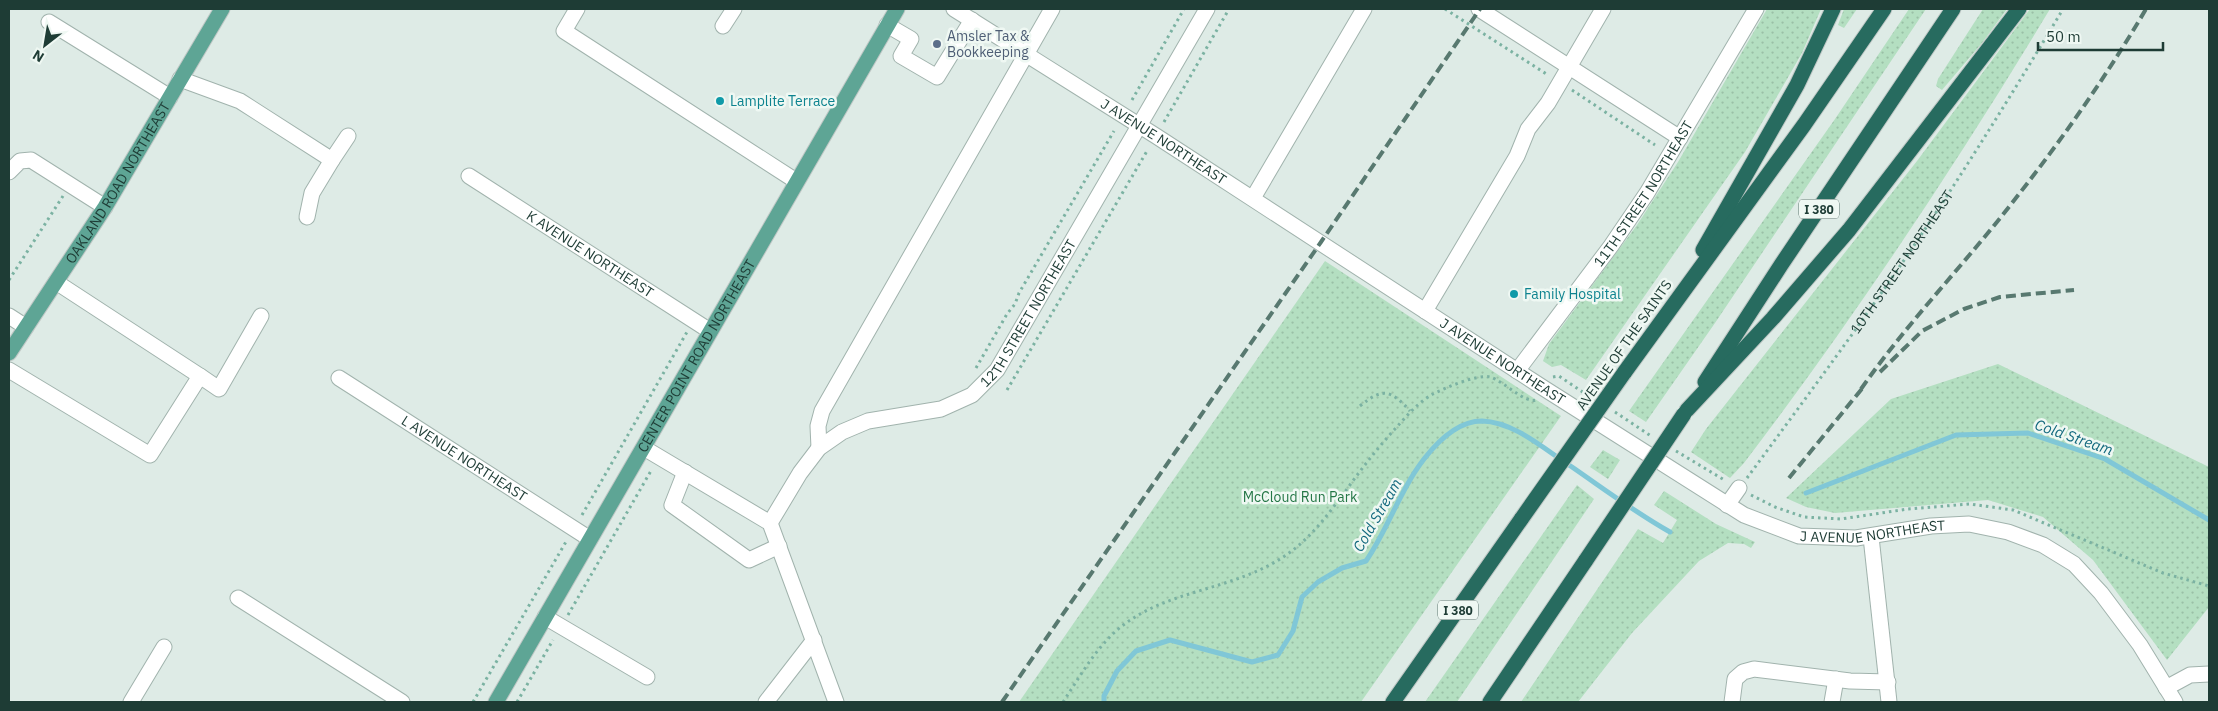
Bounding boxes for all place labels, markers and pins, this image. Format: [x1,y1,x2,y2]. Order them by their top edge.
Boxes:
place label: Amsler Tax & Bookkeeping [947,27,1030,61]
marker: Amsler Tax & Bookkeeping [931,38,943,50]
place label: Lamplite Terrace [730,92,835,110]
marker: Lamplite Terrace [714,95,726,107]
place label: Family Hospital [1524,285,1621,303]
marker: Family Hospital [1508,288,1520,300]

